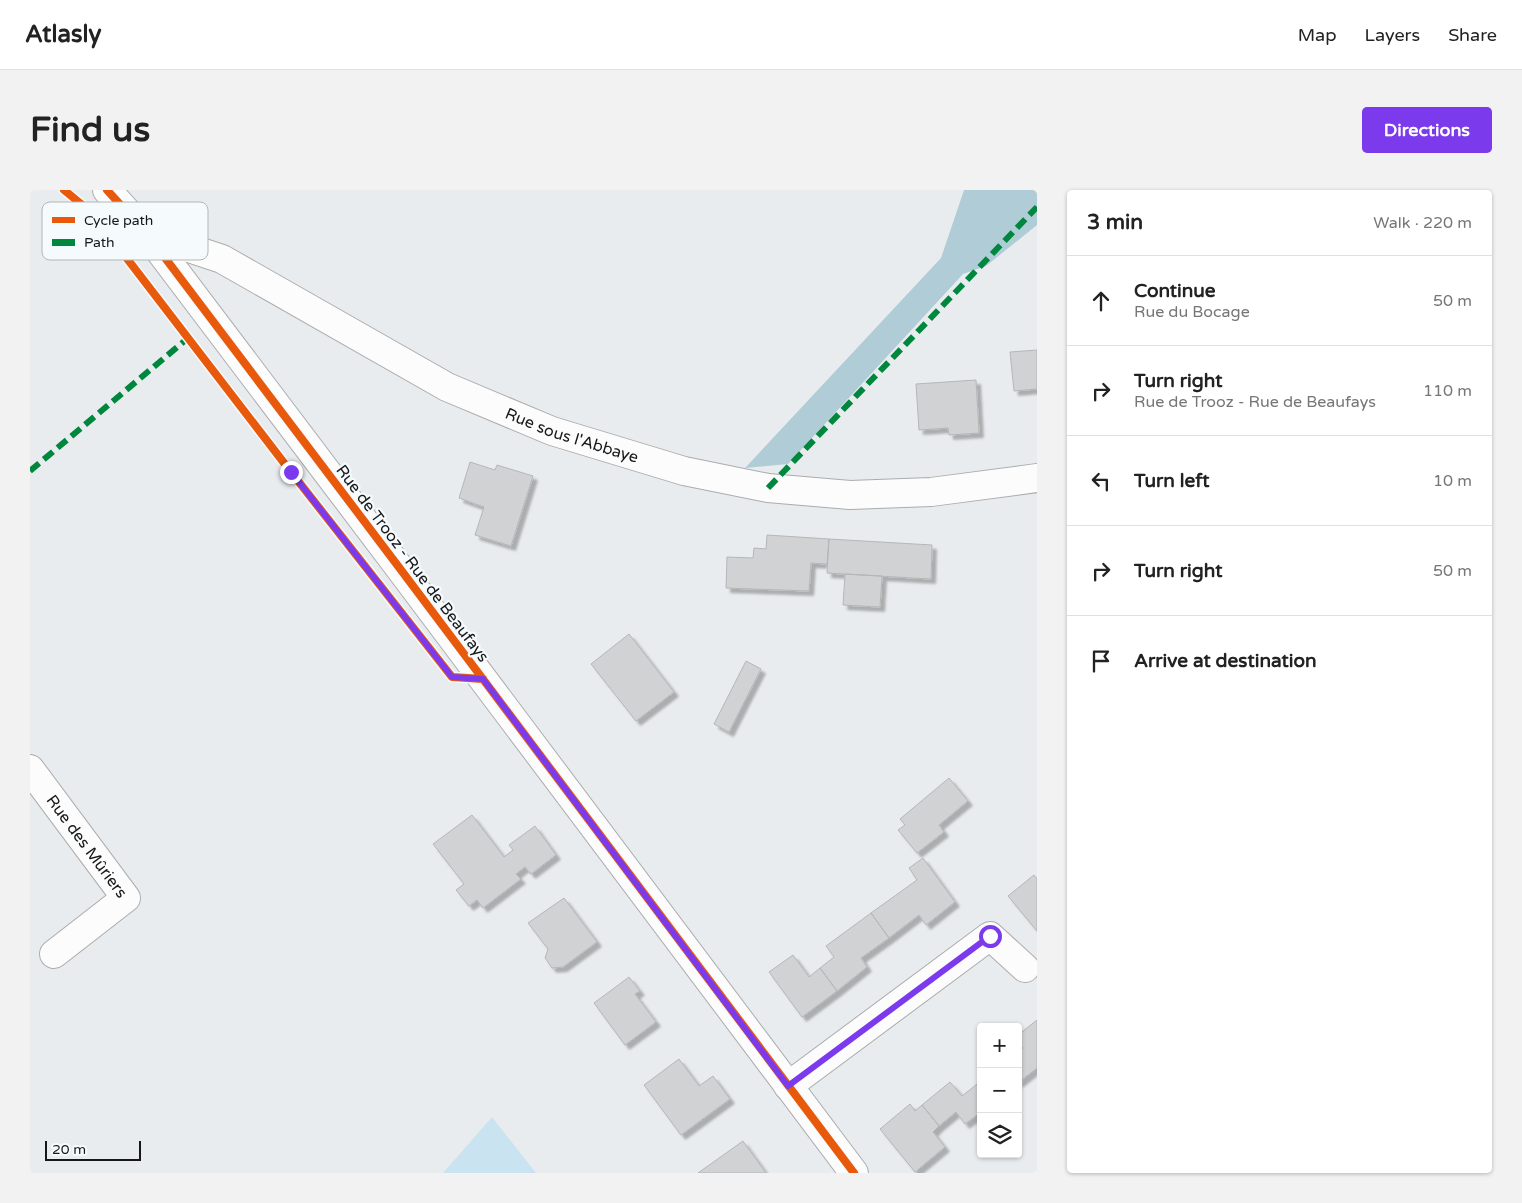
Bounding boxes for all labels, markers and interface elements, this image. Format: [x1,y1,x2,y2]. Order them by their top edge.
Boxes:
text: Atlasly [25,20,101,49]
text: Map [1298,24,1337,46]
text: Layers [1365,24,1420,46]
text: Share [1448,24,1497,46]
button: Directions [1362,107,1492,153]
text: Find us [30,109,150,151]
legend [42,202,208,260]
text: 3 min [1087,210,1143,235]
text: Cycle path [84,212,153,229]
text: Walk · 220 m [1373,213,1472,233]
text: Path [84,234,115,251]
text: Continue [1134,280,1216,302]
icon: ahead [1087,287,1115,315]
text: 50 m [1433,291,1472,311]
text: Rue du Bocage [1134,302,1250,322]
text: Turn right [1134,370,1222,392]
icon: right [1087,377,1115,405]
text: 110 m [1423,381,1472,401]
text: Rue de Trooz - Rue de Beaufays [1134,392,1376,412]
street label: Rue sous l'Abbaye [502,404,641,468]
route end [280,461,303,484]
street label: Rue de Trooz - Rue de Beaufays [331,461,493,666]
icon: left [1087,467,1115,495]
text: Turn left [1134,470,1210,492]
text: 10 m [1433,471,1472,491]
icon: right [1087,557,1115,585]
text: Turn right [1134,560,1222,582]
text: 50 m [1433,561,1472,581]
icon: arrive [1087,647,1115,675]
text: Arrive at destination [1134,650,1317,672]
street label: Rue des Mûriers [42,791,131,902]
route start [979,925,1002,948]
map controls [977,1023,1022,1158]
button: + [977,1023,1022,1068]
button: − [977,1068,1022,1113]
button: layers [977,1113,1022,1158]
scale bar [45,1138,141,1161]
text: 20 m [52,1141,86,1158]

